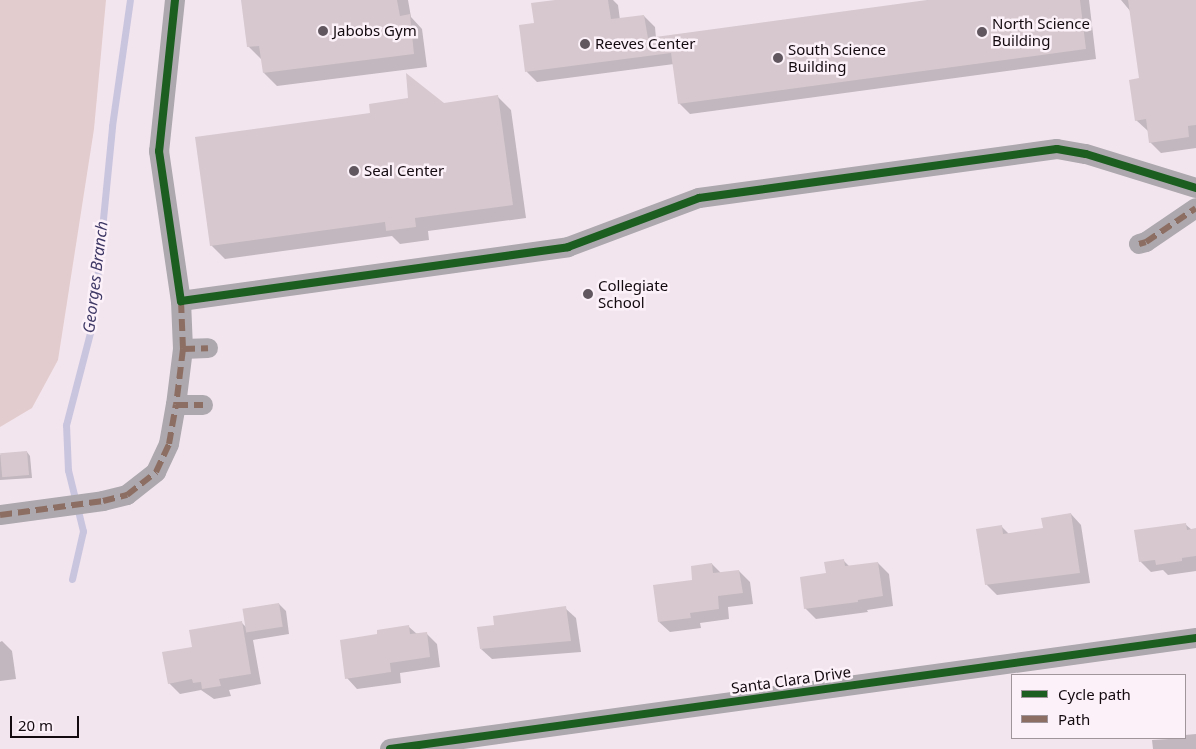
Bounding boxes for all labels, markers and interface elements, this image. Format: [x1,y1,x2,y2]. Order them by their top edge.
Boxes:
place label: North Science Building [992,14,1090,49]
place label: Jabobs Gym [333,22,417,40]
marker: Jabobs Gym [317,25,329,37]
marker: North Science Building [976,26,988,38]
place label: Reeves Center [595,35,695,53]
marker: Reeves Center [579,38,591,50]
place label: South Science Building [788,40,886,75]
marker: South Science Building [772,52,784,64]
place label: Seal Center [364,162,444,180]
marker: Seal Center [348,165,360,177]
water label: Georges Branch [79,220,111,334]
place label: Collegiate School [598,276,668,311]
marker: Collegiate School [582,288,594,300]
street label: Santa Clara Drive [730,663,852,697]
legend [1011,674,1186,739]
text: Cycle path [1058,684,1131,704]
scale bar [12,706,81,738]
text: Path [1058,709,1090,729]
text: 20 m [18,715,53,735]

